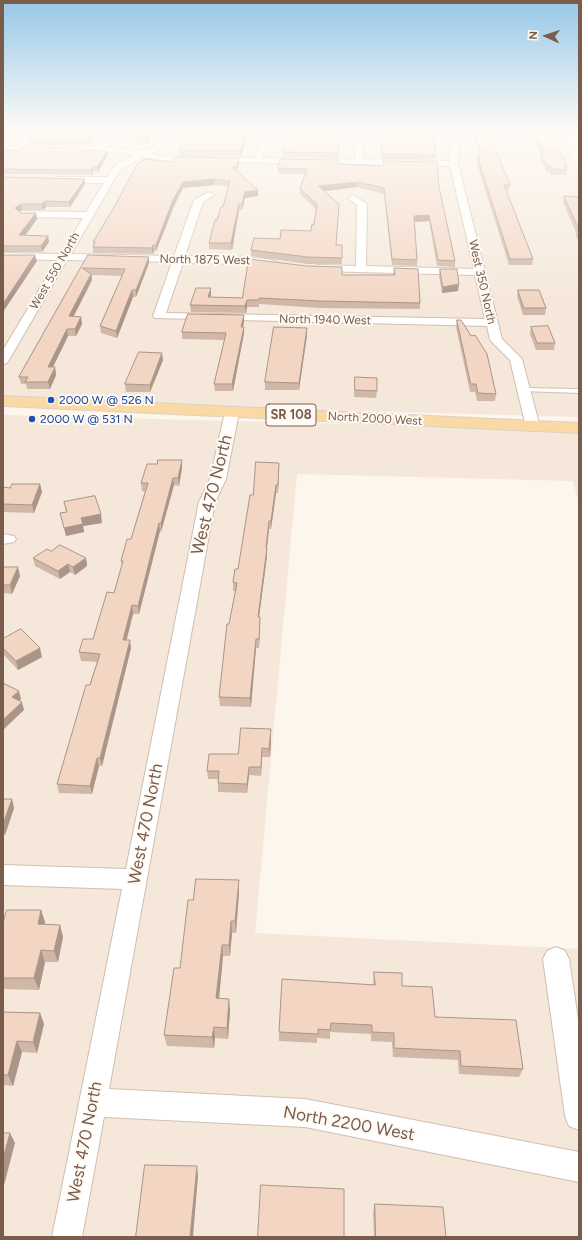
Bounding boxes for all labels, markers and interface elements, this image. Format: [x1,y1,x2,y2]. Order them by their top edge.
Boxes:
north arrow [526,16,566,56]
text: N [527,31,540,40]
street label: West 550 North [27,230,83,312]
street label: West 350 North [465,238,499,326]
street label: North 1875 West [159,252,251,268]
street label: North 1940 West [279,312,371,328]
place label: 2000 W @ 526 N [59,393,154,407]
marker: 2000 W @ 526 N [46,395,56,405]
road number: SR 108 [266,404,316,426]
street label: North 2000 West [327,409,423,429]
place label: 2000 W @ 531 N [40,412,133,426]
marker: 2000 W @ 531 N [27,414,37,424]
street label: West 470 North [187,433,237,557]
street label: West 470 North [124,762,168,886]
street label: West 470 North [63,1080,107,1204]
street label: North 2200 West [282,1102,416,1146]

